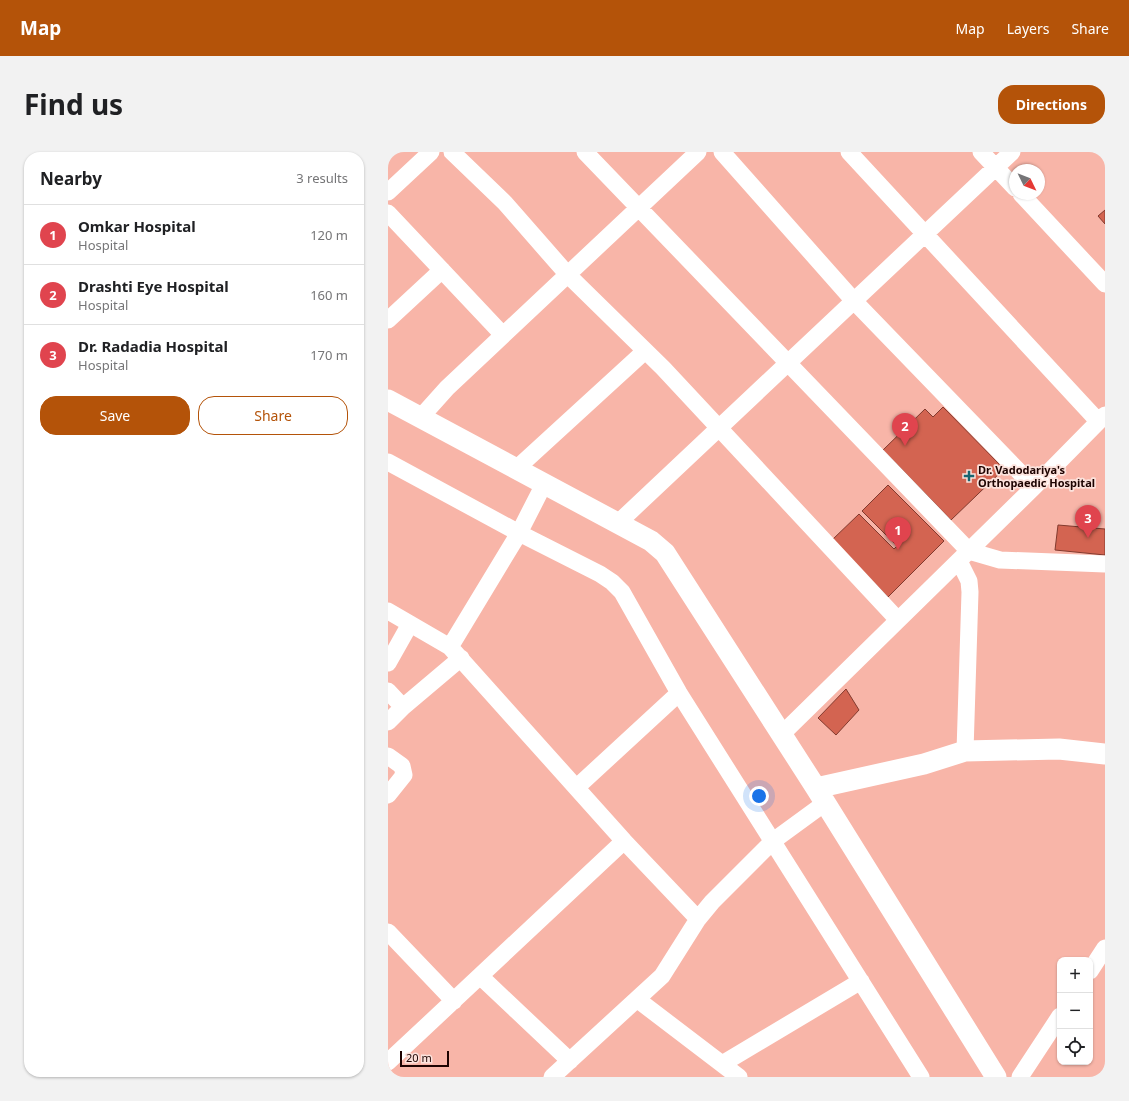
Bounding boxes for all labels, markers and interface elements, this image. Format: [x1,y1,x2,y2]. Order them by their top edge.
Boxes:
text: Map [20,15,61,41]
text: Map [956,19,985,38]
text: Layers [1007,19,1049,38]
text: Share [1071,19,1109,38]
text: Find us [24,85,123,123]
button: Directions [998,85,1105,124]
north arrow [1009,164,1045,200]
text: Nearby [40,167,102,190]
text: 3 results [296,169,348,187]
text: Omkar Hospital [78,216,196,236]
text: 1 [49,226,57,244]
text: 120 m [310,226,348,244]
text: Hospital [78,236,128,254]
text: Drashti Eye Hospital [78,276,229,296]
text: 2 [49,286,57,304]
text: 160 m [310,286,348,304]
text: Hospital [78,296,128,314]
text: Dr. Radadia Hospital [78,336,228,356]
text: 3 [49,346,57,364]
text: 170 m [310,346,348,364]
text: Hospital [78,356,128,374]
button: Save [40,396,190,435]
button: Share [198,396,348,435]
pin: 2 [892,413,918,446]
place label: Dr. Vadodariya's Orthopaedic Hospital [978,462,1095,490]
marker: Dr. Vadodariya's Orthopaedic Hospital [963,470,975,482]
pin: 3 [1075,505,1101,538]
pin: 1 [885,517,911,550]
your location [749,786,769,806]
map controls [1057,957,1093,1065]
button: + [1057,957,1093,993]
button: − [1057,993,1093,1029]
button: locate [1057,1029,1093,1065]
scale bar [400,1049,449,1068]
text: 20 m [406,1050,432,1065]

